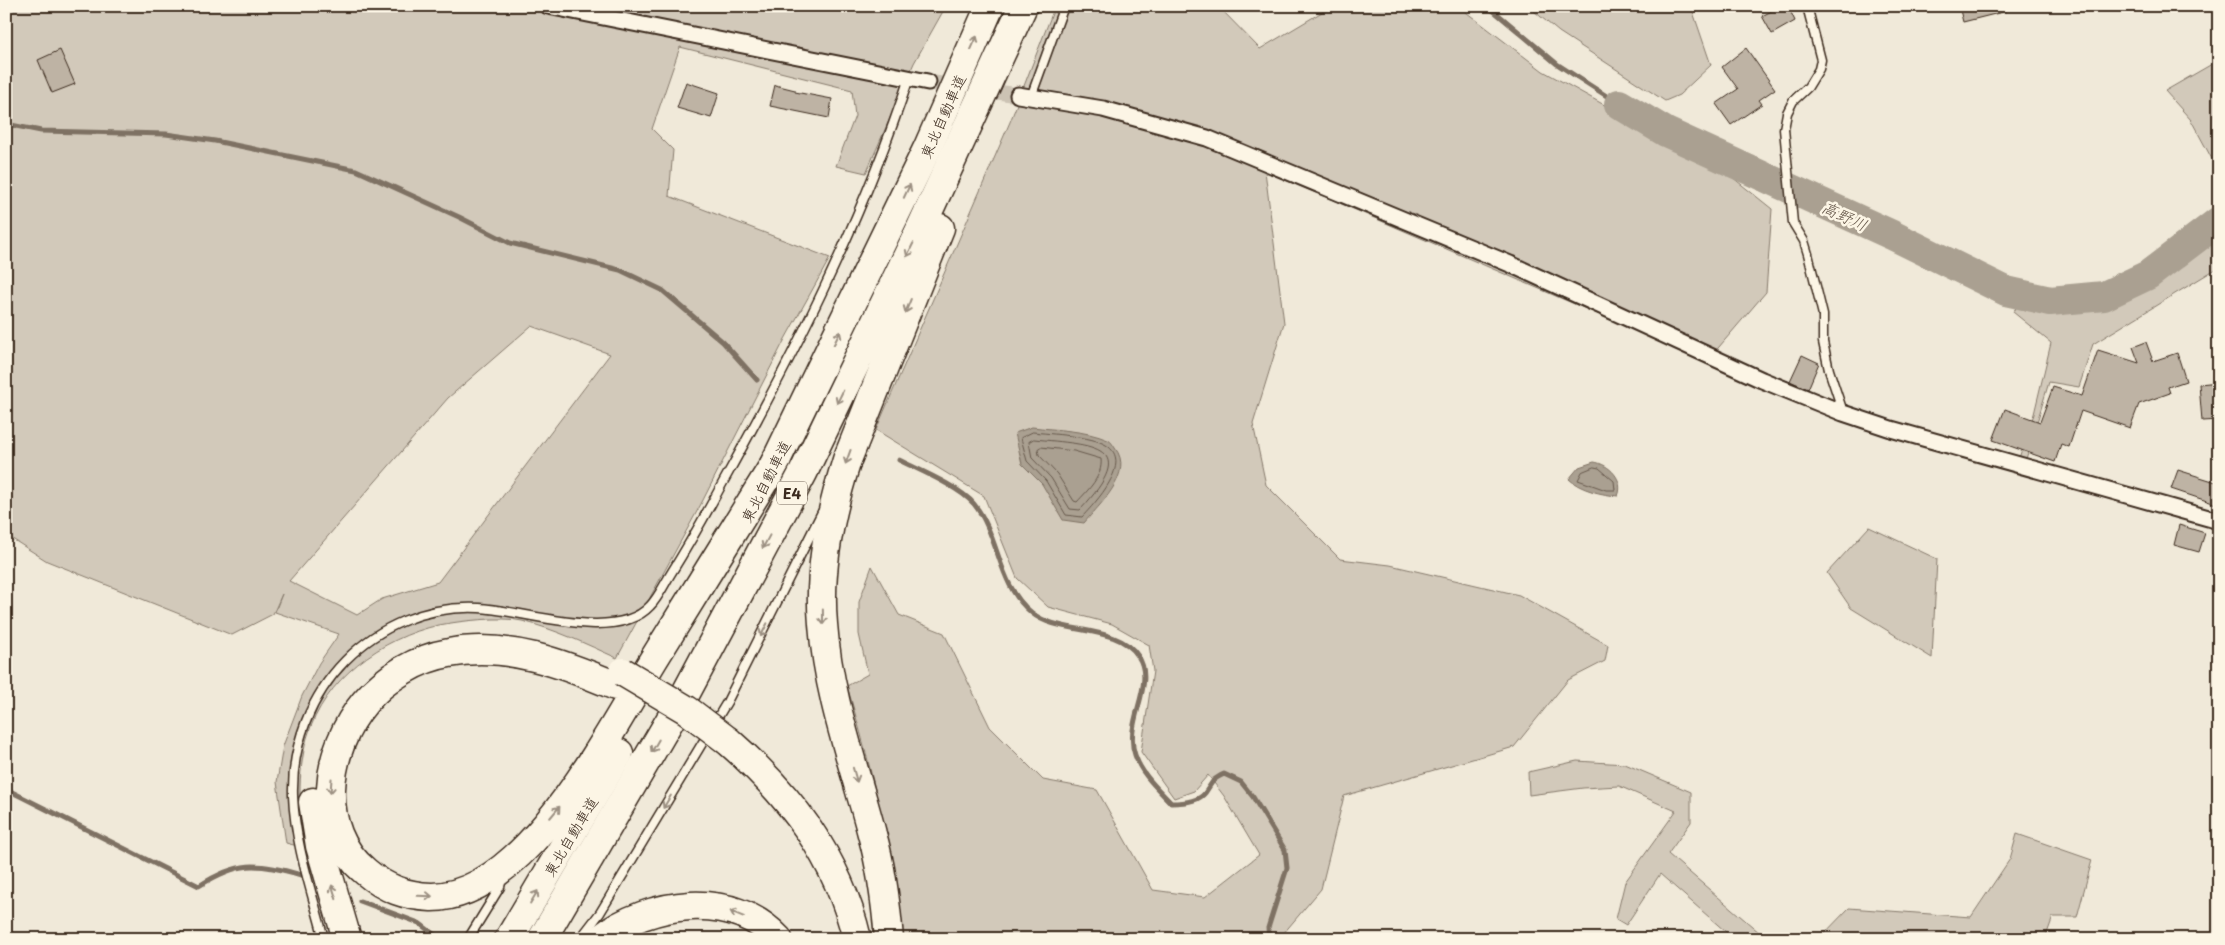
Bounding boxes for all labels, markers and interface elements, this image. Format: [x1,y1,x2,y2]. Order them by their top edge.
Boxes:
one-way arrow [970,36,979,51]
street label: 東北自動車道 [913,70,971,162]
one-way arrow [902,184,912,199]
water label: 高野川 [1818,194,1872,236]
one-way arrow [905,242,915,257]
one-way arrow [903,298,912,313]
one-way arrow [833,331,842,346]
one-way arrow [834,389,844,404]
street label: 東北自動車道 [734,436,796,526]
one-way arrow [843,449,852,465]
road number: E4 [777,482,807,504]
one-way arrow [761,534,771,549]
one-way arrow [818,608,827,624]
one-way arrow [759,622,768,637]
one-way arrow [650,738,660,753]
one-way arrow [850,767,860,783]
one-way arrow [326,778,336,794]
street label: 東北自動車道 [537,791,603,881]
one-way arrow [662,794,672,808]
one-way arrow [550,806,561,819]
one-way arrow [328,884,338,900]
one-way arrow [529,890,539,904]
one-way arrow [416,892,432,901]
one-way arrow [730,908,745,918]

